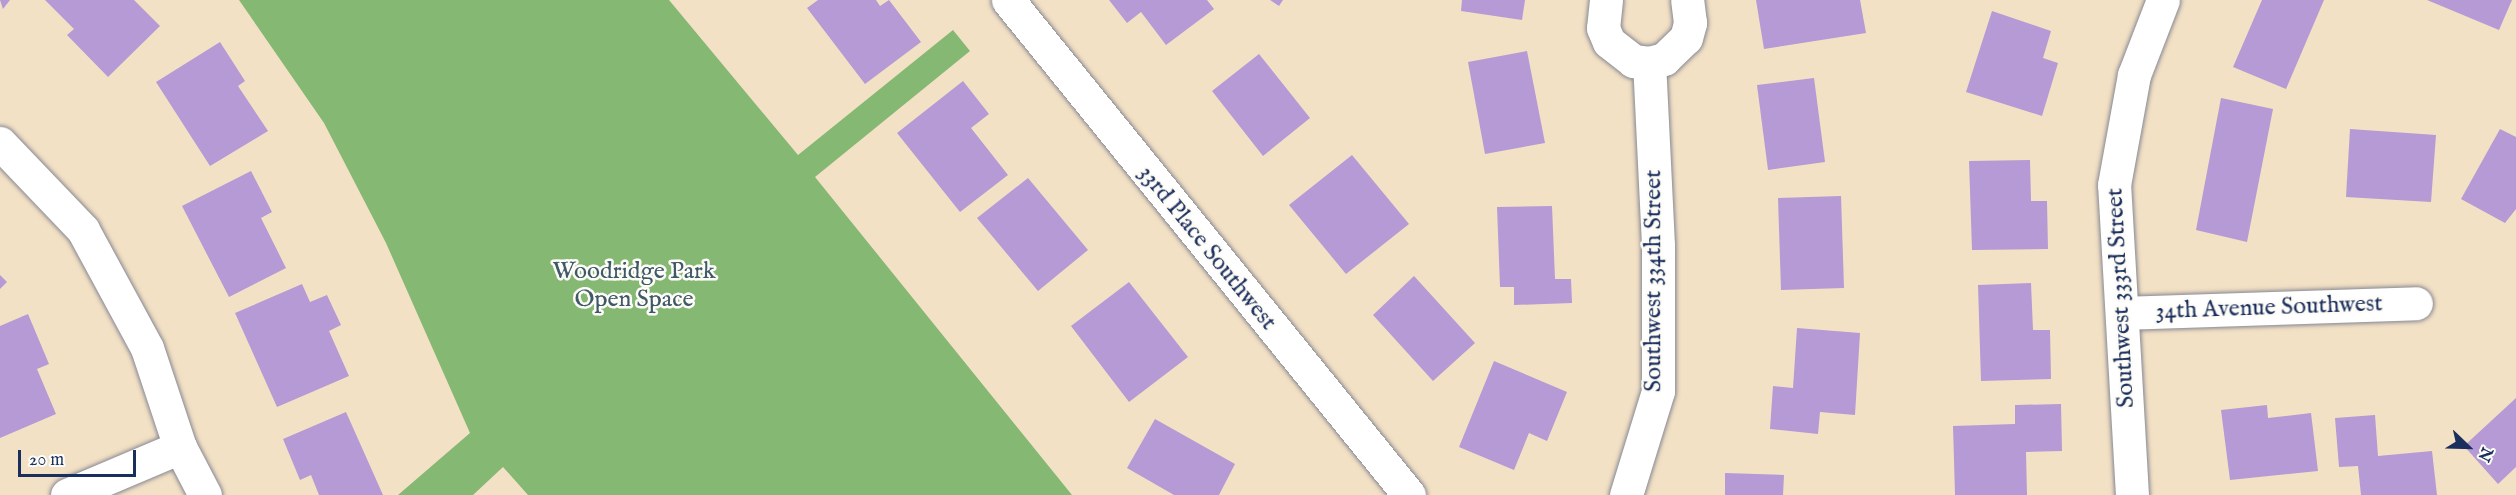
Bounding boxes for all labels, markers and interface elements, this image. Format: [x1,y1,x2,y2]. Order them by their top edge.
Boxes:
street label: 33rd Place Southwest [1132,160,1282,336]
street label: Southwest 334th Street [1640,170,1668,392]
street label: Southwest 333rd Street [2101,187,2141,409]
park label: Woodridge Park Open Space [552,258,716,314]
street label: 34th Avenue Southwest [2155,290,2383,326]
north arrow [2438,417,2498,477]
scale bar [21,438,140,476]
text: N [2473,444,2496,464]
text: 20 m [29,449,64,472]

